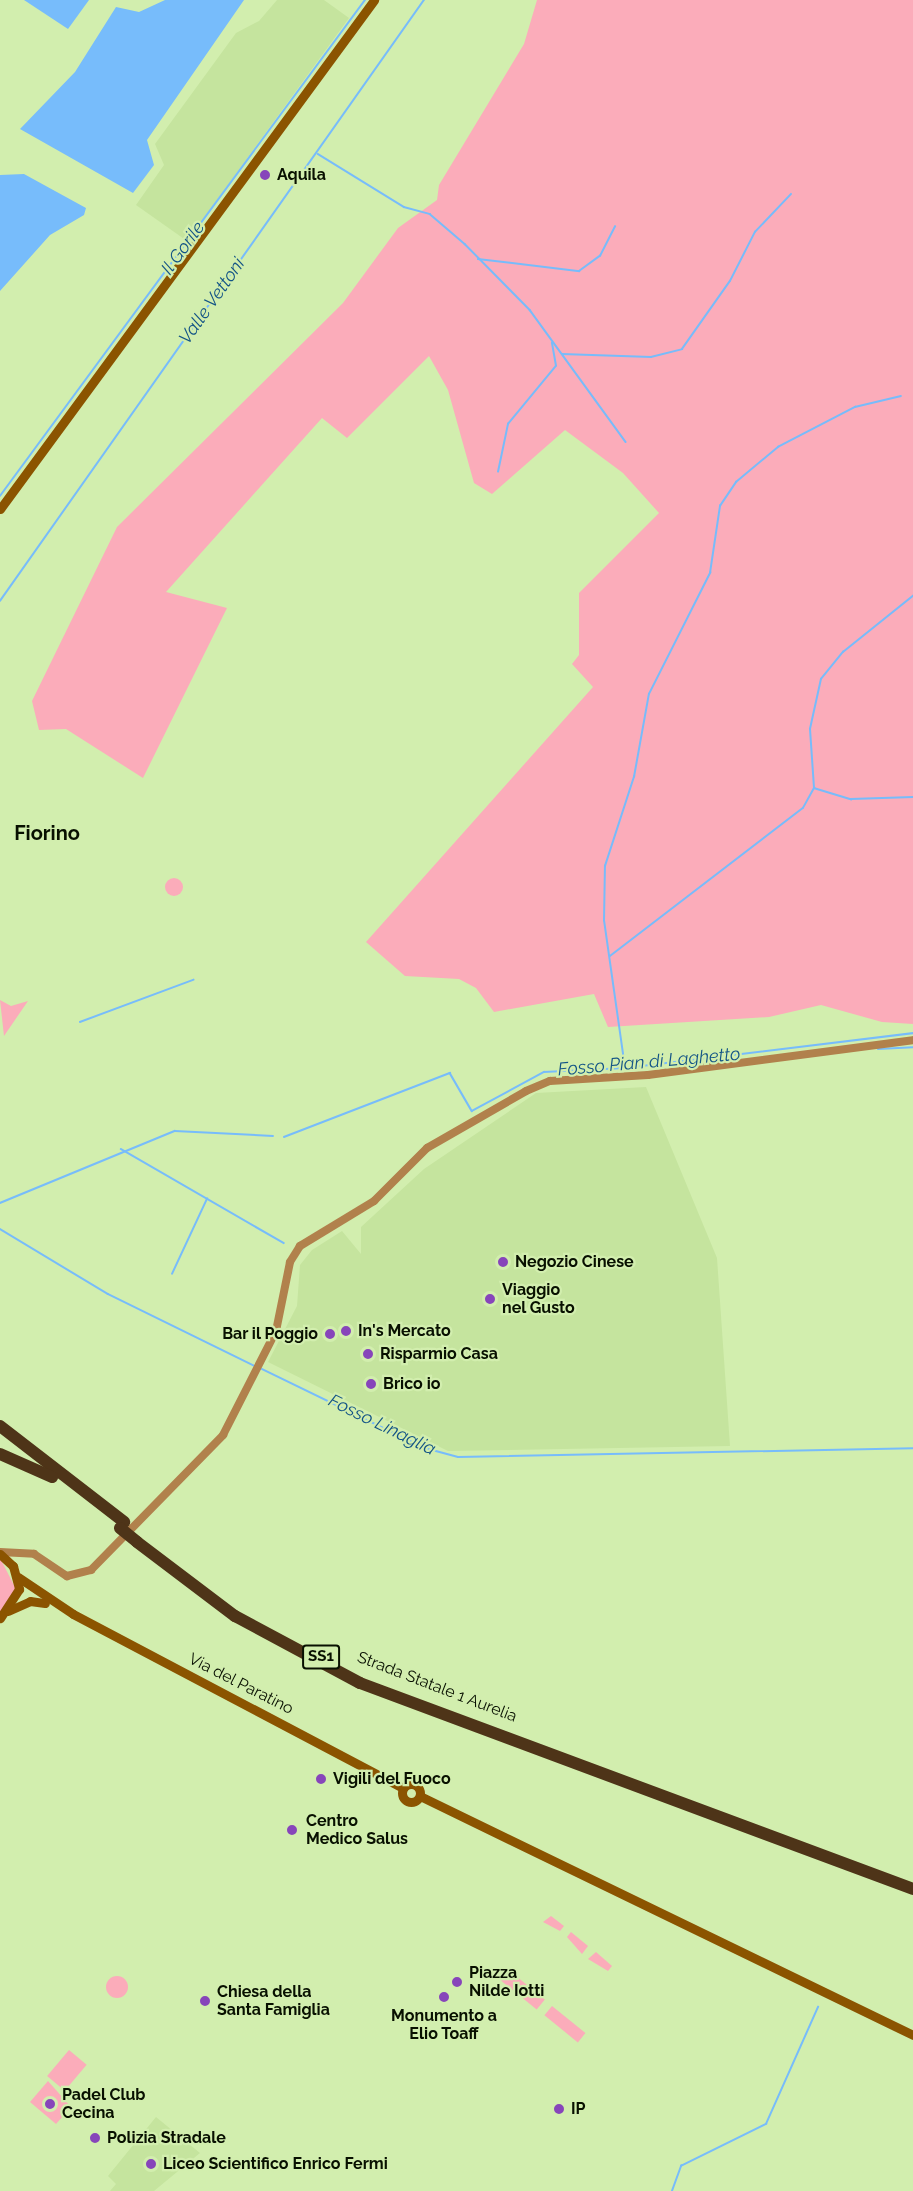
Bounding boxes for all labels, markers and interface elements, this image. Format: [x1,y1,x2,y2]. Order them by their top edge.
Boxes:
place label: Aquila [277,165,326,185]
marker: Aquila [258,168,272,182]
water label: Il Gorile [156,217,210,279]
water label: Valle Vettoni [174,254,250,348]
district label: Fiorino [14,821,80,845]
water label: Fosso Pian di Laghetto [557,1043,741,1081]
place label: Negozio Cinese [515,1252,634,1272]
marker: Negozio Cinese [496,1255,510,1269]
place label: Viaggio nel Gusto [502,1280,575,1318]
marker: Viaggio nel Gusto [483,1292,497,1306]
place label: In's Mercato [358,1321,451,1341]
place label: Bar il Poggio [221,1324,318,1344]
marker: In's Mercato [339,1324,353,1338]
marker: Bar il Poggio [323,1327,337,1341]
place label: Risparmio Casa [380,1344,498,1364]
marker: Risparmio Casa [361,1347,375,1361]
place label: Brico io [383,1374,440,1394]
marker: Brico io [364,1377,378,1391]
water label: Fosso Linaglia [325,1390,439,1460]
road number: SS1 [302,1645,340,1669]
street label: Strada Statale 1 Aurelia [354,1648,520,1726]
street label: Via del Paratino [185,1649,297,1719]
place label: Vigili del Fuoco [333,1769,451,1789]
marker: Vigili del Fuoco [314,1772,328,1786]
place label: Centro Medico Salus [306,1811,408,1849]
marker: Centro Medico Salus [283,1821,301,1839]
place label: Piazza Nilde Iotti [469,1963,544,2001]
marker: Piazza Nilde Iotti [450,1975,464,1989]
place label: Chiesa della Santa Famiglia [217,1982,330,2020]
marker: Monumento a Elio Toaff [437,1990,451,2004]
marker: Chiesa della Santa Famiglia [198,1994,212,2008]
place label: Monumento a Elio Toaff [391,2006,497,2044]
place label: Padel Club Cecina [62,2085,146,2123]
marker: Padel Club Cecina [43,2097,57,2111]
place label: IP [571,2099,586,2119]
marker: IP [552,2102,566,2116]
place label: Polizia Stradale [107,2128,226,2148]
marker: Polizia Stradale [88,2131,102,2145]
place label: Liceo Scientifico Enrico Fermi [163,2154,388,2174]
marker: Liceo Scientifico Enrico Fermi [144,2157,158,2171]

